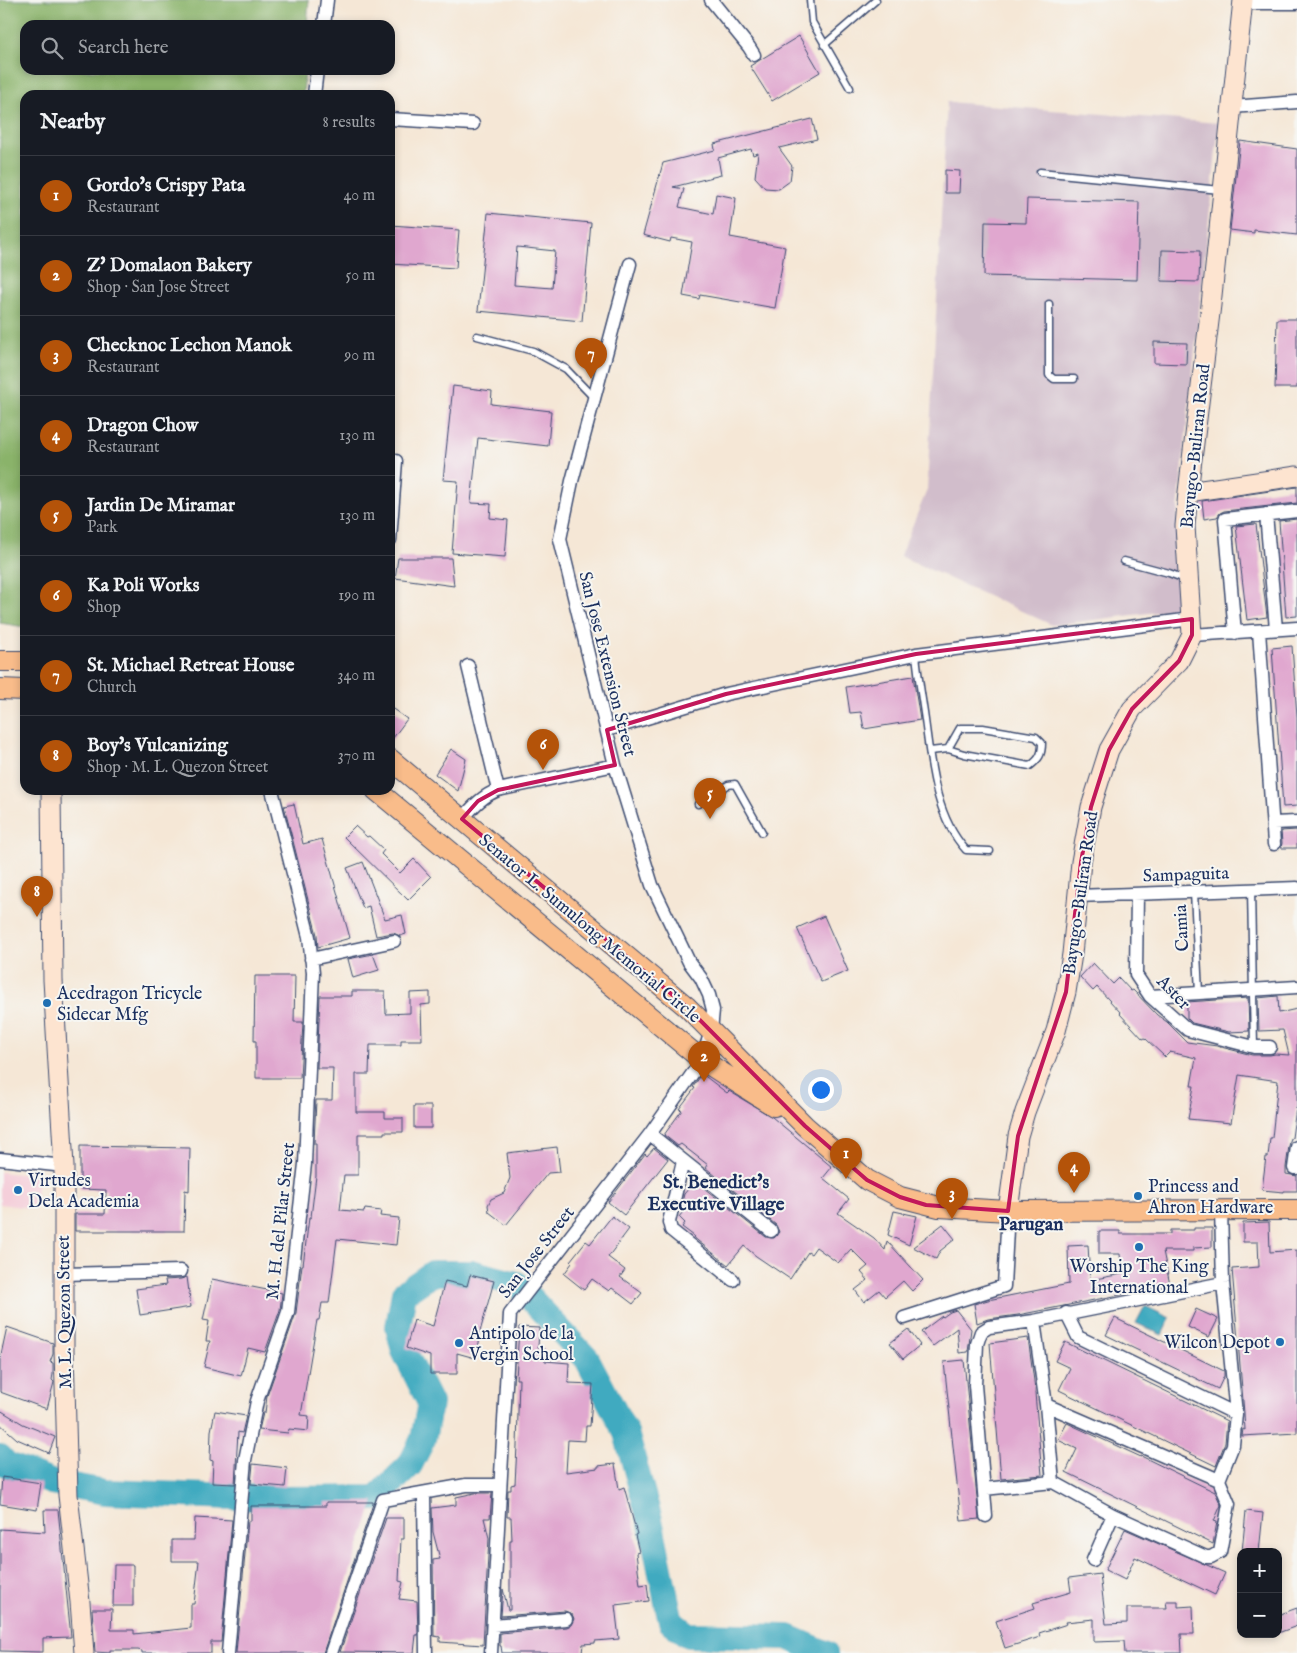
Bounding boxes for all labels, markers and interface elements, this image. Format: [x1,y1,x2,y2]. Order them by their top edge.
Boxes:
search box [20,20,395,75]
icon: search [38,34,66,62]
text: Search here [78,36,169,60]
text: Nearby [40,109,105,136]
text: 8 results [323,113,375,133]
text: Gordo's Crispy Pata [87,174,245,198]
text: 1 [53,186,59,206]
text: 40 m [343,186,375,206]
text: Restaurant [87,198,160,218]
text: Z' Domalaon Bakery [87,254,252,278]
text: 2 [52,266,60,286]
text: 50 m [346,266,375,286]
text: Shop · San Jose Street [87,278,230,298]
text: Checknoc Lechon Manok [87,334,292,358]
pin: 7 [575,338,607,379]
text: 3 [53,346,59,366]
text: 90 m [344,346,375,366]
text: Restaurant [87,358,160,378]
street label: Bayugo-Buliran Road [1176,362,1217,529]
text: Dragon Chow [87,414,198,438]
text: 4 [52,426,60,446]
text: 130 m [339,426,375,446]
text: Restaurant [87,438,160,458]
text: Jardin De Miramar [87,494,235,518]
text: 5 [53,506,59,526]
text: 130 m [339,506,375,526]
text: Park [87,518,117,538]
street label: San Jose Extension Street [572,569,641,759]
text: Ka Poli Works [87,574,199,598]
text: 6 [53,586,59,606]
text: 190 m [338,586,375,606]
text: Shop [87,598,121,618]
text: St. Michael Retreat House [87,654,295,678]
text: 7 [52,666,60,686]
text: 340 m [337,666,375,686]
text: Church [87,678,136,698]
pin: 6 [527,729,559,770]
text: Boy's Vulcanizing [87,734,228,758]
text: 8 [53,746,59,766]
text: 370 m [338,746,375,766]
text: Shop · M. L. Quezon Street [87,758,268,778]
pin: 5 [694,778,726,819]
street label: Bayugo-Buliran Road [1059,809,1104,977]
street label: Senator L. Sumulong Memorial Circle [473,829,705,1029]
street label: Sampaguita [1143,862,1230,888]
pin: 8 [21,876,53,917]
street label: Camia [1170,904,1195,952]
street label: Aster [1150,970,1195,1016]
place label: Acedragon Tricycle Sidecar Mfg [56,983,202,1027]
marker: Acedragon Tricycle Sidecar Mfg [41,997,53,1009]
pin: 2 [688,1041,720,1082]
your location [808,1077,834,1103]
pin: 1 [830,1138,862,1179]
street label: M. H. del Pilar Street [262,1141,301,1301]
pin: 4 [1058,1152,1090,1193]
place label: Virtudes Dela Academia [27,1170,140,1214]
district label: St. Benedict's Executive Village [648,1171,785,1217]
place label: Princess and Ahron Hardware [1147,1176,1273,1220]
pin: 3 [936,1178,968,1219]
marker: Virtudes Dela Academia [12,1184,24,1196]
marker: Princess and Ahron Hardware [1132,1190,1144,1202]
street label: San Jose Street [494,1202,580,1303]
district label: Parugan [999,1213,1063,1237]
street label: M. L. Quezon Street [53,1235,78,1389]
marker: Worship The King International [1133,1241,1145,1253]
place label: Worship The King International [1070,1256,1209,1300]
place label: Antipolo de la Vergin School [468,1323,574,1367]
place label: Wilcon Depot [1164,1332,1270,1355]
marker: Wilcon Depot [1274,1336,1286,1348]
marker: Antipolo de la Vergin School [453,1337,465,1349]
map controls [1237,1548,1282,1638]
button: + [1237,1548,1282,1593]
button: − [1237,1593,1282,1638]

